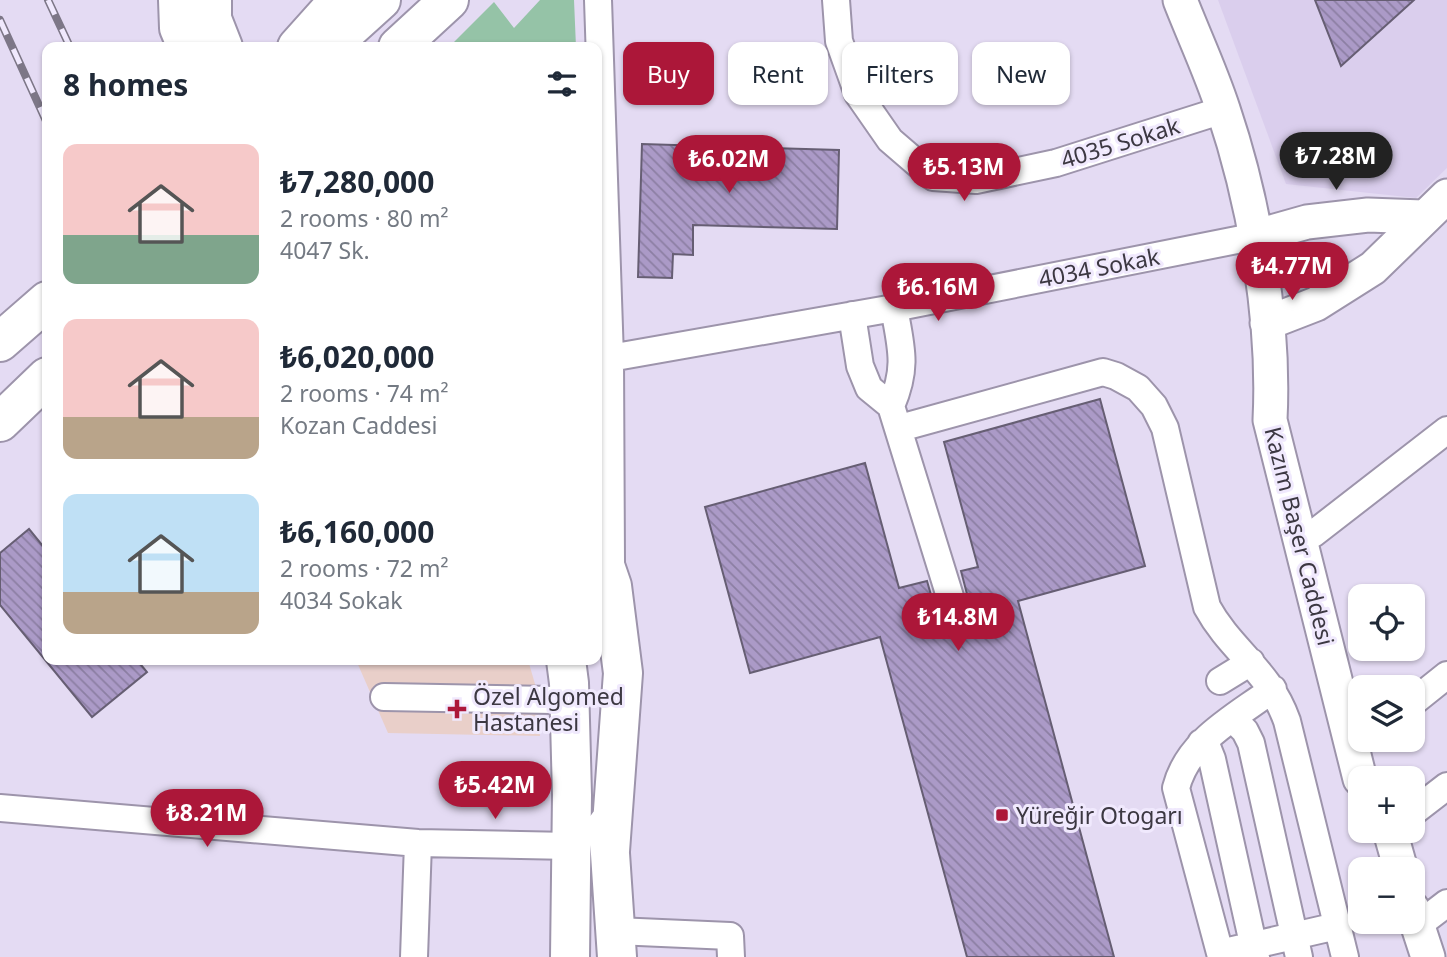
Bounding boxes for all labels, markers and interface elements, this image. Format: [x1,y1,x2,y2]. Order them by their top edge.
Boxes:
chip: Buy [623,42,714,105]
chip: Rent [728,42,828,105]
chip: Filters [842,42,958,105]
chip: New [972,42,1070,105]
text: 8 homes [63,64,188,105]
icon: filters [543,65,581,103]
street label: 4035 Sokak [1057,109,1184,175]
pin: ₺7.28M [1279,132,1393,192]
pin: ₺6.02M [672,136,786,195]
text: ₺7.28M [1296,139,1376,171]
text: ₺6.02M [689,142,769,174]
pin: ₺5.13M [907,144,1021,203]
text: ₺5.13M [924,150,1004,182]
text: ₺7,280,000 [280,161,434,202]
icon: home [119,172,203,256]
text: 2 rooms · 80 m² [280,202,449,234]
text: 4047 Sk. [280,234,370,266]
street label: 4034 Sokak [1036,239,1163,294]
pin: ₺4.77M [1235,243,1349,302]
text: ₺4.77M [1252,249,1332,281]
pin: ₺6.16M [881,264,995,323]
text: ₺6.16M [898,270,978,302]
text: ₺6,020,000 [280,336,434,377]
icon: home [119,347,203,431]
text: 2 rooms · 74 m² [280,377,449,409]
text: Kozan Caddesi [280,409,437,441]
street label: Kazım Başer Caddesi [1257,423,1343,649]
text: ₺6,160,000 [280,511,434,552]
icon: home [119,522,203,606]
text: 2 rooms · 72 m² [280,552,449,584]
text: 4034 Sokak [280,584,403,616]
map controls [1348,584,1425,934]
button: locate [1348,584,1425,661]
pin: ₺14.8M [901,594,1015,653]
text: ₺14.8M [918,600,998,632]
button: layers [1348,675,1425,752]
place label: Özel Algomed Hastanesi [473,680,624,738]
marker: Özel Algomed Hastanesi [447,699,467,719]
pin: ₺5.42M [438,762,552,821]
button: + [1348,766,1425,843]
text: ₺5.42M [455,768,535,800]
pin: ₺8.21M [150,790,264,849]
text: ₺8.21M [167,796,247,828]
place label: Yüreğir Otogarı [1016,799,1183,831]
marker: Yüreğir Otogarı [994,807,1010,823]
button: − [1348,857,1425,934]

